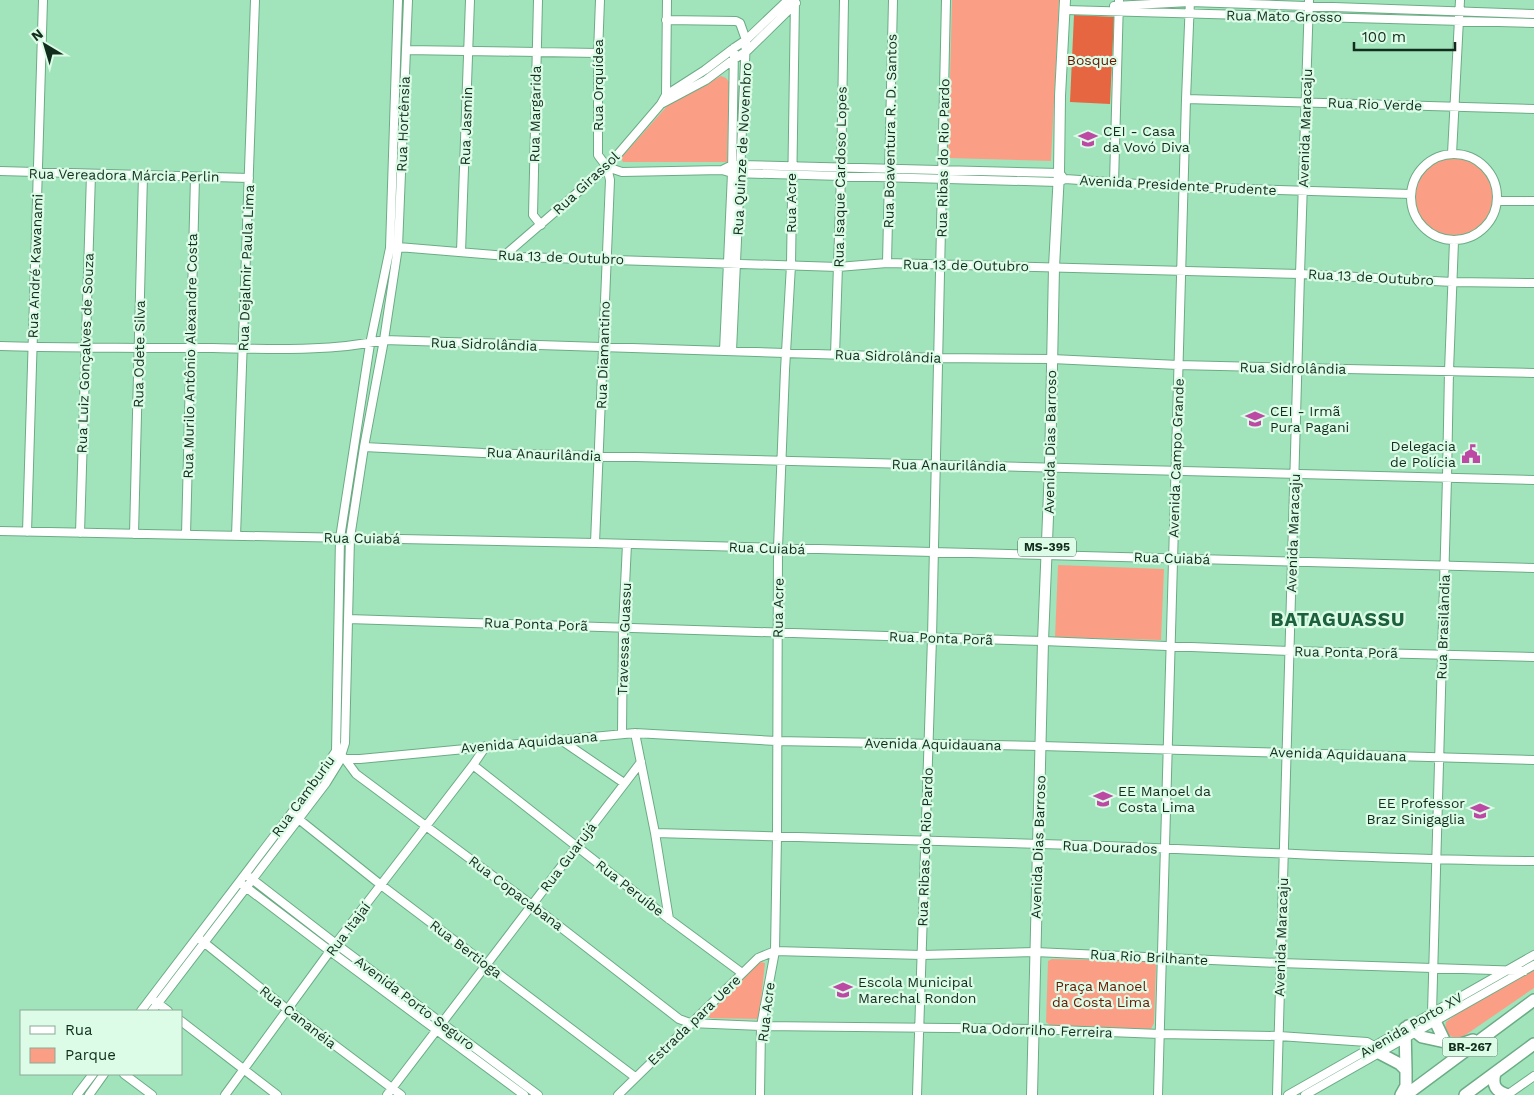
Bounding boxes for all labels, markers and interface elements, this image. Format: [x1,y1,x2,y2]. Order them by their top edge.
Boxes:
street label: Rua Mato Grosso [1226,7,1342,25]
north arrow [20,20,70,70]
scale bar [1354,20,1455,52]
text: N [28,25,46,44]
text: 100 m [1362,28,1406,46]
street label: Rua Boaventura R. D. Santos [880,34,900,228]
street label: Rua Orquídea [590,39,606,131]
park label: Bosque [1067,52,1117,68]
street label: Rua Quinze de Novembro [729,62,755,236]
street label: Rua Margarida [526,65,544,163]
street label: Avenida Maracaju [1295,68,1315,188]
street label: Rua Hortênsia [393,76,413,172]
street label: Rua Ribas do Rio Pardo [934,78,952,238]
street label: Rua Jasmin [457,86,475,166]
street label: Rua Isaque Cardoso Lopes [830,86,850,268]
street label: Rua Rio Verde [1327,94,1423,114]
place label: CEI - Casa da Vovó Diva [1103,123,1190,155]
school or university icon: CEI - Casa da Vovó Diva [1077,128,1099,150]
street label: Rua Girassol [549,148,623,218]
street label: Rua Vereadora Márcia Perlin [28,165,220,185]
street label: Avenida Presidente Prudente [1079,172,1277,198]
street label: Rua Acre [783,173,799,233]
street label: Rua Dejalmir Paula Lima [235,184,257,352]
street label: Rua André Kawanami [24,193,46,339]
street label: Rua Murilo Antônio Alexandre Costa [180,233,200,479]
street label: Rua 13 de Outubro [498,247,624,267]
street label: Rua Luiz Gonçalves de Souza [74,252,96,453]
street label: Rua 13 de Outubro [903,256,1029,274]
street label: Rua 13 de Outubro [1308,266,1434,288]
street label: Rua Odete Silva [130,300,148,408]
street label: Rua Diamantino [593,301,613,409]
street label: Rua Sidrolândia [430,334,538,354]
street label: Rua Sidrolândia [834,346,942,366]
street label: Rua Sidrolândia [1239,359,1347,377]
street label: Avenida Dias Barroso [1041,370,1059,514]
street label: Avenida Campo Grande [1165,378,1187,538]
place label: CEI - Irmã Pura Pagani [1270,403,1349,435]
school or university icon: CEI - Irmã Pura Pagani [1244,408,1266,430]
place label: Delegacia de Polícia [1390,438,1456,470]
public building icon: Delegacia de Polícia [1460,443,1482,465]
street label: Rua Anaurilândia [486,444,602,464]
street label: Rua Anaurilândia [891,456,1007,474]
street label: Avenida Maracaju [1283,473,1303,593]
street label: Rua Cuiabá [323,529,401,547]
road number: MS-395 [1018,538,1076,556]
street label: Rua Cuiabá [728,539,806,557]
street label: Rua Cuiabá [1133,549,1211,567]
street label: Rua Brasilândia [1433,574,1453,680]
street label: Rua Acre [769,578,787,638]
street label: Travessa Guassu [614,582,634,696]
district label: BATAGUASSU [1270,608,1406,631]
street label: Rua Ponta Porã [484,614,588,634]
street label: Rua Ponta Porã [889,628,993,648]
street label: Rua Ponta Porã [1294,643,1398,661]
street label: Avenida Aquidauana [460,728,598,756]
street label: Avenida Aquidauana [864,735,1002,753]
street label: Avenida Aquidauana [1269,744,1407,764]
street label: Rua Camburiu [268,752,338,840]
street label: Rua Ribas do Rio Pardo [914,767,936,927]
street label: Avenida Dias Barroso [1027,775,1049,919]
place label: EE Manoel da Costa Lima [1118,783,1211,815]
school or university icon: EE Manoel da Costa Lima [1092,788,1114,810]
place label: EE Professor Braz Sinigaglia [1366,795,1465,827]
school or university icon: EE Professor Braz Sinigaglia [1469,800,1491,822]
street label: Rua Guarujá [537,819,599,895]
street label: Rua Dourados [1062,837,1158,857]
street label: Rua Copacabana [466,852,566,934]
street label: Rua Peruíbe [593,857,667,919]
street label: Avenida Maracaju [1271,877,1291,997]
street label: Rua Itajaí [323,899,374,959]
street label: Rua Bertioga [427,917,505,981]
street label: Rua Rio Brilhante [1090,946,1208,968]
street label: Avenida Porto Seguro [352,953,478,1053]
street label: Estrada para Uere [644,972,744,1068]
place label: Escola Municipal Marechal Rondon [858,974,976,1006]
park label: Praça Manoel da Costa Lima [1052,978,1150,1010]
school or university icon: Escola Municipal Marechal Rondon [832,979,854,1001]
street label: Rua Acre [754,981,778,1043]
street label: Rua Cananéia [257,982,339,1052]
street label: Avenida Porto XV [1357,989,1465,1061]
legend [20,1010,182,1075]
street label: Rua Odorrilho Ferreira [961,1019,1113,1041]
text: Rua [65,1021,93,1039]
road number: BR-267 [1442,1038,1498,1056]
text: Parque [65,1046,116,1064]

